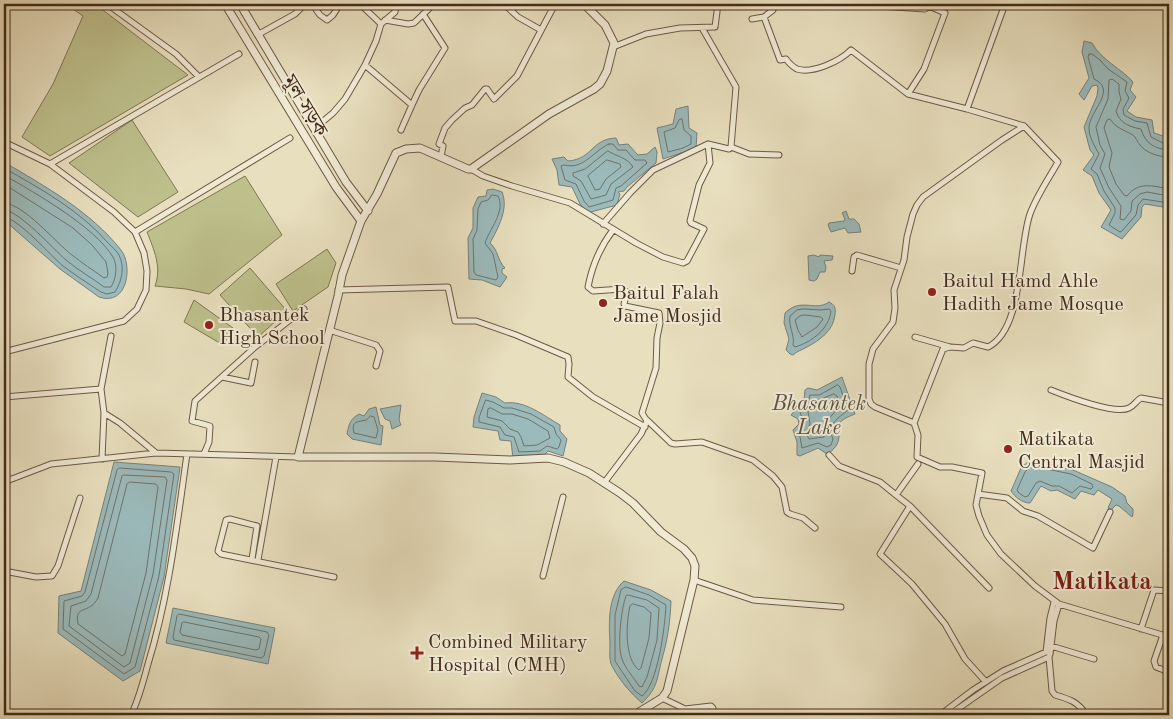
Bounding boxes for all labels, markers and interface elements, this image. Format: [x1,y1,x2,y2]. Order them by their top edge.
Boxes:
street label: মূল সড়ক [277,71,331,142]
place label: Baitul Hamd Ahle Hadith Jame Mosque [942,272,1124,315]
place label: Baitul Falah Jame Mosjid [613,284,722,327]
marker: Baitul Hamd Ahle Hadith Jame Mosque [926,286,938,298]
marker: Baitul Falah Jame Mosjid [597,297,609,309]
place label: Bhasantek High School [219,306,325,349]
marker: Bhasantek High School [203,319,215,331]
water label: Bhasantek Lake [771,394,866,439]
place label: Matikata Central Masjid [1018,430,1145,473]
marker: Matikata Central Masjid [1002,443,1014,455]
district label: Matikata [1052,570,1152,595]
place label: Combined Military Hospital (CMH) [428,633,588,676]
marker: Combined Military Hospital (CMH) [410,646,424,660]

